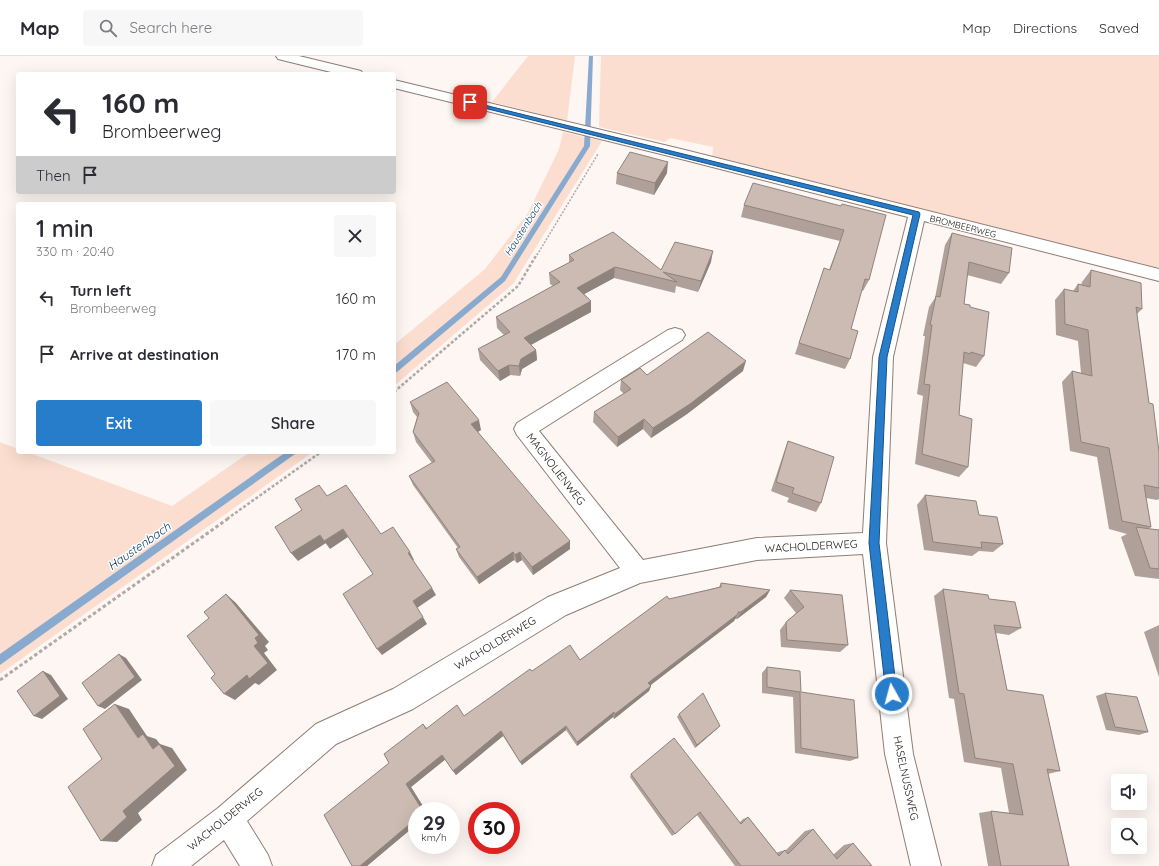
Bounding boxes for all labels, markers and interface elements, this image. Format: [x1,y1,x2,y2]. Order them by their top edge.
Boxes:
search box [83,10,363,46]
text: Map [20,16,59,40]
icon: search [97,17,119,39]
text: Search here [129,18,212,37]
text: Map [962,19,991,37]
text: Directions [1013,19,1077,37]
text: Saved [1099,19,1139,37]
text: 160 m [102,85,179,120]
pin [453,85,487,119]
icon: left [36,88,88,140]
icon: arrive [459,91,481,113]
text: Brombeerweg [102,120,221,143]
icon: arrive [79,164,101,186]
text: Then [36,166,71,185]
water label: Haustenbach [501,199,545,258]
street label: BROMBEERWEG [929,212,997,240]
text: 1 min [36,213,94,243]
button: close [334,215,376,257]
text: 330 m · 20:40 [36,243,114,259]
text: Turn left [70,281,132,300]
icon: left [36,287,58,309]
text: 160 m [336,289,376,308]
text: Brombeerweg [70,300,156,316]
icon: arrive [36,343,58,365]
text: Arrive at destination [70,345,219,364]
text: 170 m [336,345,376,364]
button: Exit [36,400,202,446]
button: Share [210,400,376,446]
street label: MAGNOLIENWEG [524,430,588,508]
water label: Haustenbach [105,519,174,573]
street label: WACHOLDERWEG [764,537,858,555]
street label: WACHOLDERWEG [452,613,538,673]
position arrow [871,673,913,715]
street label: HASELNUSSWEG [890,735,922,821]
map controls [1111,774,1147,854]
button: sound [1111,774,1147,810]
street label: WACHOLDERWEG [185,784,265,854]
speed limit sign: 30 [468,802,520,854]
text: 29 [423,810,445,835]
button: search [1111,818,1147,854]
text: km/h [421,831,447,844]

